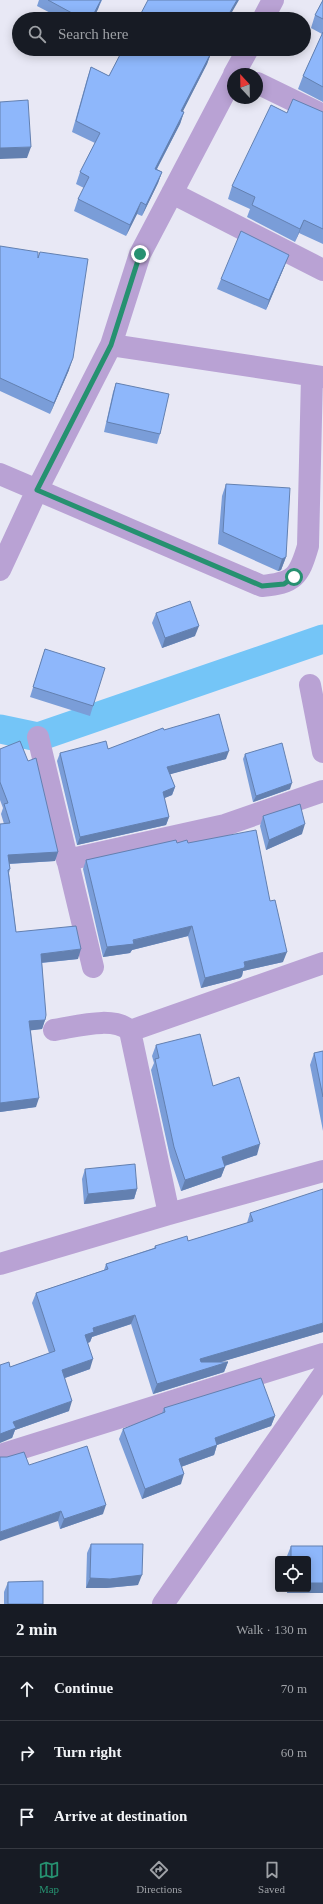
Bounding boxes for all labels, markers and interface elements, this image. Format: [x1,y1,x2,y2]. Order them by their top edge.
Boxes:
search box [12,12,311,56]
icon: search [26,23,48,45]
text: Search here [58,26,128,42]
north arrow [227,68,263,104]
route end [131,245,149,263]
route start [285,568,303,586]
map controls [275,1556,311,1592]
button: locate [275,1556,311,1592]
text: 2 min [16,1620,57,1639]
text: Walk · 130 m [236,1622,307,1637]
icon: ahead [16,1678,38,1700]
text: Continue [54,1680,113,1696]
text: 70 m [281,1681,307,1696]
icon: right [16,1742,38,1764]
text: Turn right [54,1744,121,1760]
text: 60 m [281,1745,307,1760]
icon: arrive [16,1806,38,1828]
text: Arrive at destination [54,1808,187,1824]
tab: Map [38,1859,60,1895]
tab: Directions [136,1859,182,1895]
tab: Saved [258,1859,285,1895]

